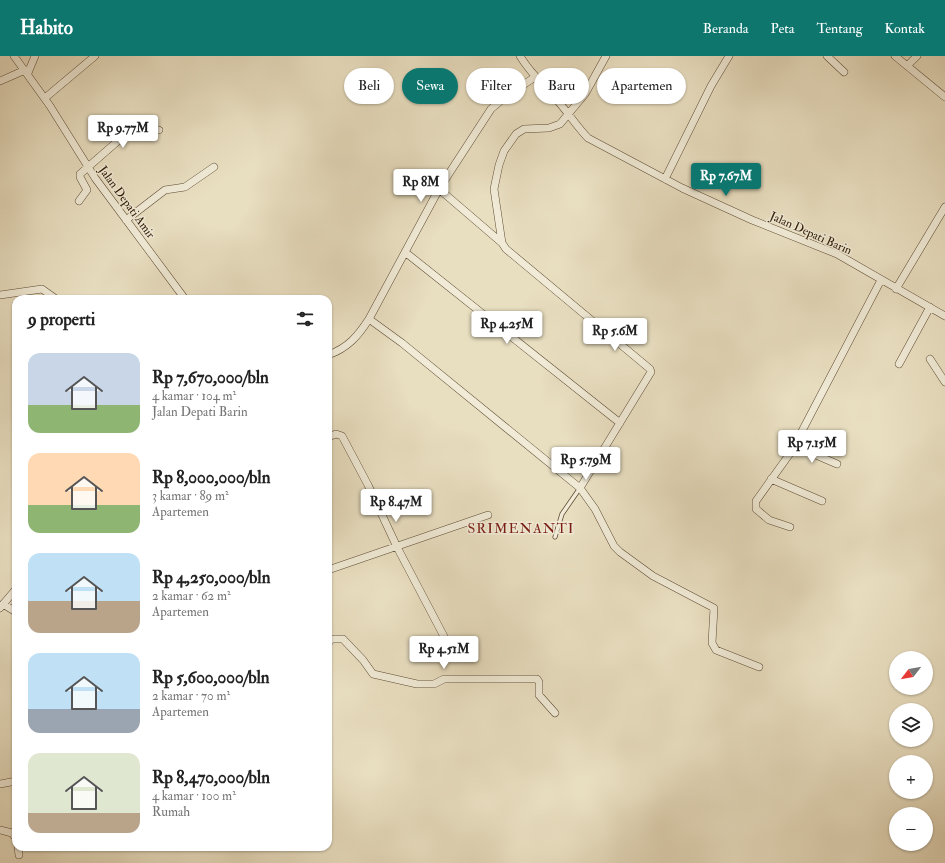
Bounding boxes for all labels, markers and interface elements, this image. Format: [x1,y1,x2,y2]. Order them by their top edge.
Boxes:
text: Habito [20,16,73,40]
text: Beranda [703,20,749,37]
text: Peta [771,20,795,37]
text: Tentang [817,20,863,37]
text: Kontak [885,20,925,37]
chip: Beli [344,68,394,104]
chip: Sewa [402,68,458,104]
chip: Filter [466,68,526,104]
chip: Baru [534,68,589,104]
chip: Apartemen [597,68,686,104]
pin: Rp 9.77M [82,115,164,149]
text: Rp 9.77M [97,120,149,136]
street label: Jalan Depati Amir [95,162,158,242]
pin: Rp 7.67M [685,163,767,197]
text: Rp 7.67M [700,168,752,184]
pin: Rp 8M [393,169,449,203]
text: Rp 8M [402,174,440,190]
street label: Jalan Depati Barin [766,208,854,258]
icon: filters [294,308,316,330]
text: 9 properti [28,309,95,330]
pin: Rp 4.25M [466,311,548,345]
text: Rp 4.25M [480,316,534,332]
pin: Rp 5.6M [578,318,652,352]
text: Rp 5.6M [592,323,638,339]
text: Rp 7,670,000/bln [152,367,269,388]
icon: home [60,369,108,417]
text: 4 kamar · 104 m² [152,388,236,404]
text: Jalan Depati Barin [152,404,248,420]
pin: Rp 7.15M [771,430,853,464]
text: Rp 7.15M [787,435,837,451]
pin: Rp 5.79M [545,447,627,481]
text: Rp 5.79M [560,452,612,468]
text: Rp 8,000,000/bln [152,467,270,488]
icon: home [60,469,108,517]
text: 3 kamar · 89 m² [152,488,229,504]
pin: Rp 8.47M [355,489,437,523]
text: Rp 8.47M [370,494,422,510]
text: Apartemen [152,504,209,520]
district label: SRIMENANTI [468,520,574,537]
text: Rp 4,250,000/bln [152,567,270,588]
icon: home [60,569,108,617]
text: 2 kamar · 62 m² [152,588,231,604]
text: Apartemen [152,604,209,620]
pin: Rp 4.51M [403,636,485,670]
text: Rp 4.51M [418,641,470,657]
north arrow [889,651,933,695]
map controls [889,651,933,851]
text: Rp 5,600,000/bln [152,667,270,688]
icon: home [60,669,108,717]
text: 2 kamar · 70 m² [152,688,230,704]
button: layers [889,703,933,747]
text: Apartemen [152,704,209,720]
button: + [889,755,933,799]
text: Rp 8,470,000/bln [152,767,270,788]
icon: home [60,769,108,817]
text: 4 kamar · 100 m² [152,788,236,804]
text: Rumah [152,804,190,820]
button: − [889,807,933,851]

